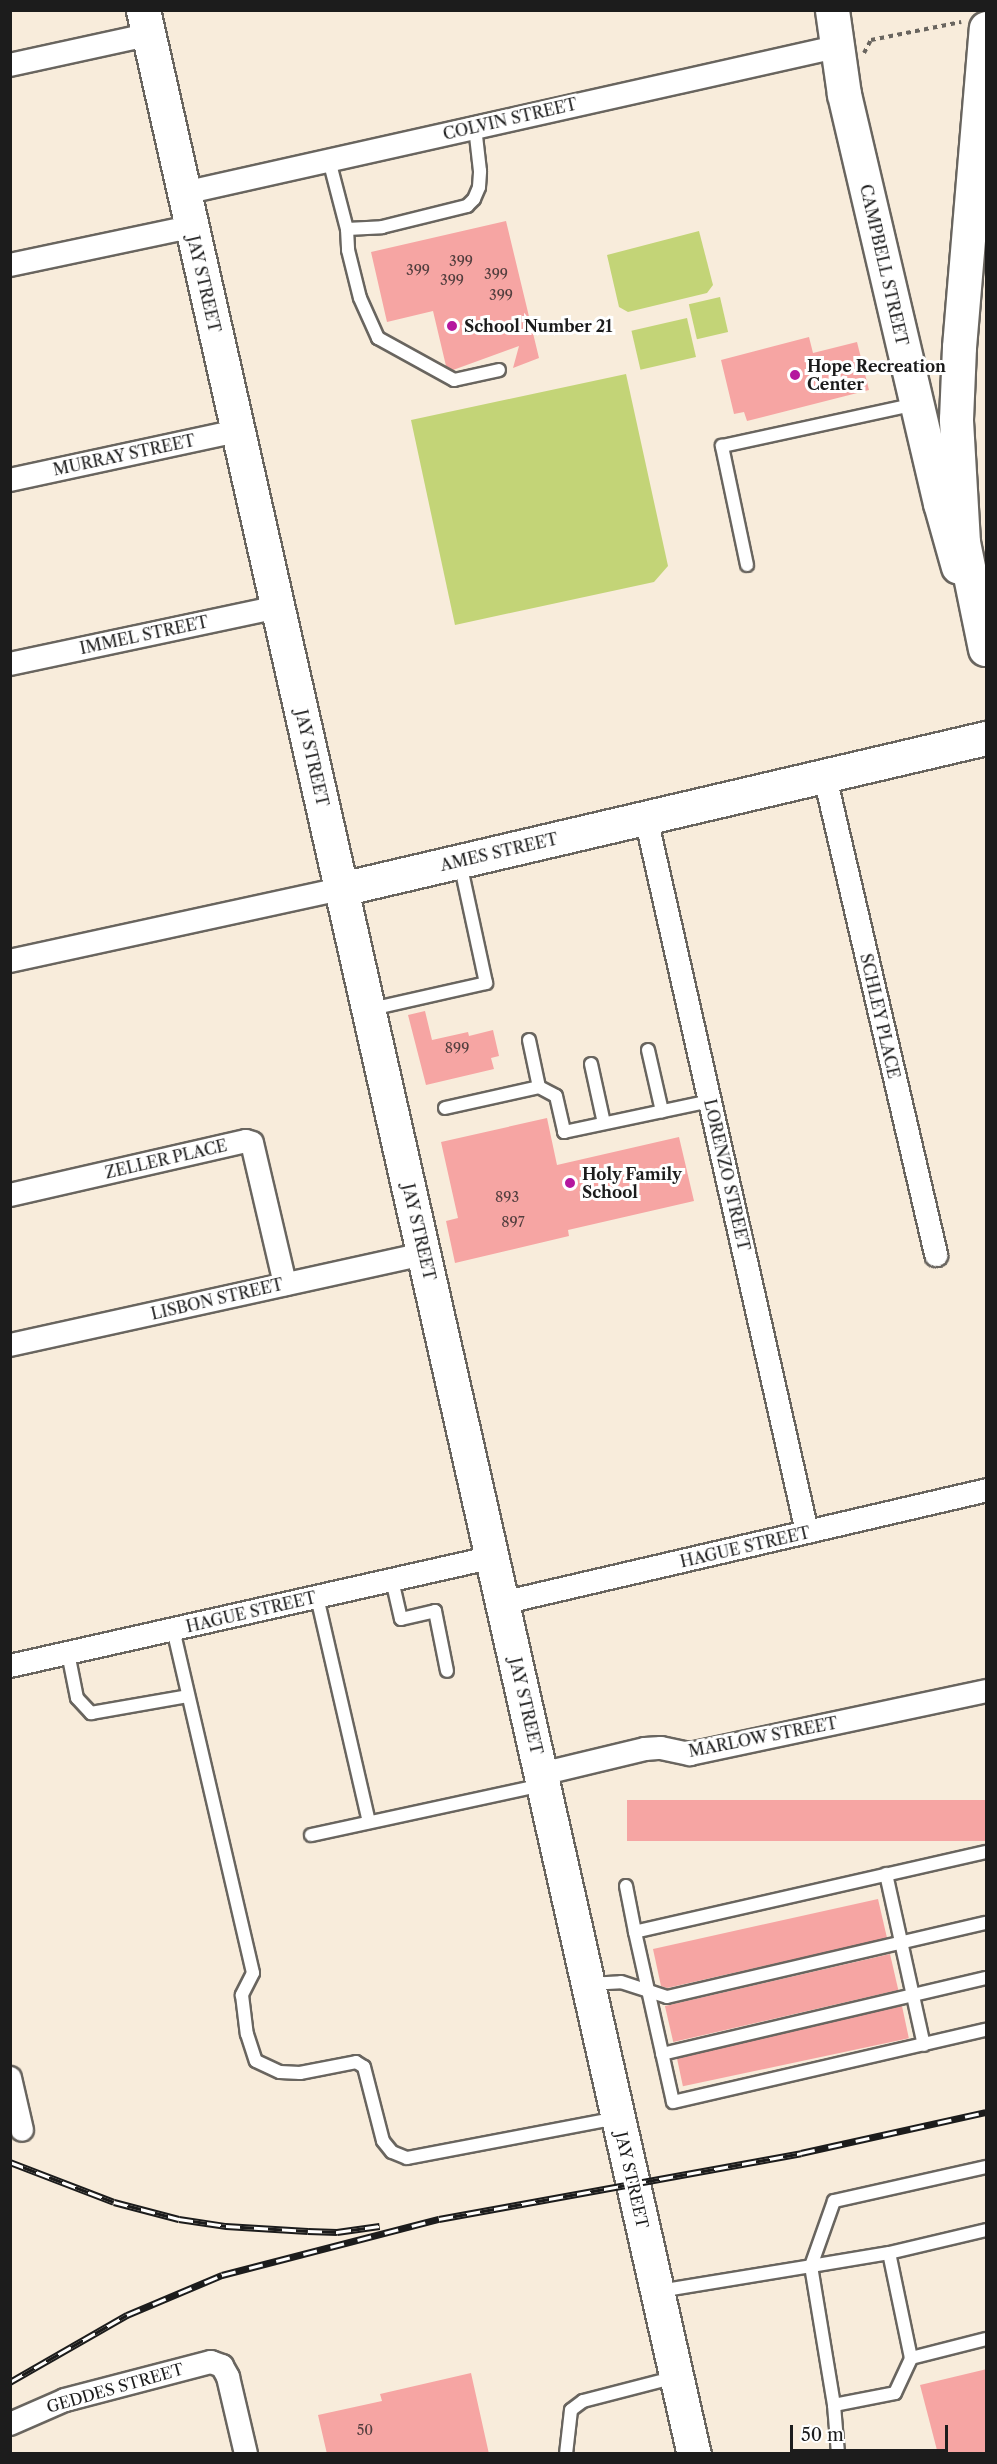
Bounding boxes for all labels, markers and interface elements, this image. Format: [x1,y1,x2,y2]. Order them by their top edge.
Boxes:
street label: COLVIN STREET [441,94,579,144]
street label: CAMPBELL STREET [856,182,912,348]
street label: JAY STREET [183,233,225,335]
house number: 399 [449,253,473,269]
house number: 399 [406,262,430,278]
house number: 399 [484,266,508,282]
house number: 399 [440,272,464,288]
house number: 399 [489,287,513,303]
place label: School Number 21 [464,316,613,336]
marker: School Number 21 [445,319,459,333]
place label: Hope Recreation Center [807,356,946,394]
marker: Hope Recreation Center [788,368,802,382]
street label: MURRAY STREET [51,430,197,480]
street label: IMMEL STREET [78,612,210,658]
street label: JAY STREET [291,707,333,809]
street label: AMES STREET [438,829,560,875]
street label: SCHLEY PLACE [856,951,904,1081]
house number: 899 [445,1040,469,1056]
street label: LORENZO STREET [700,1097,754,1253]
street label: ZELLER PLACE [103,1136,229,1182]
place label: Holy Family School [582,1164,682,1202]
marker: Holy Family School [563,1176,577,1190]
street label: JAY STREET [398,1181,440,1283]
house number: 893 [495,1189,519,1205]
house number: 897 [501,1214,525,1230]
street label: LISBON STREET [149,1274,285,1324]
street label: HAGUE STREET [678,1523,812,1571]
street label: HAGUE STREET [184,1588,318,1636]
street label: JAY STREET [505,1655,547,1757]
street label: MARLOW STREET [687,1713,839,1761]
street label: JAY STREET [611,2129,653,2231]
street label: GEDDES STREET [44,2359,186,2417]
scale bar [793,2413,950,2451]
house number: 50 [357,2422,373,2438]
text: 50 m [801,2424,844,2446]

